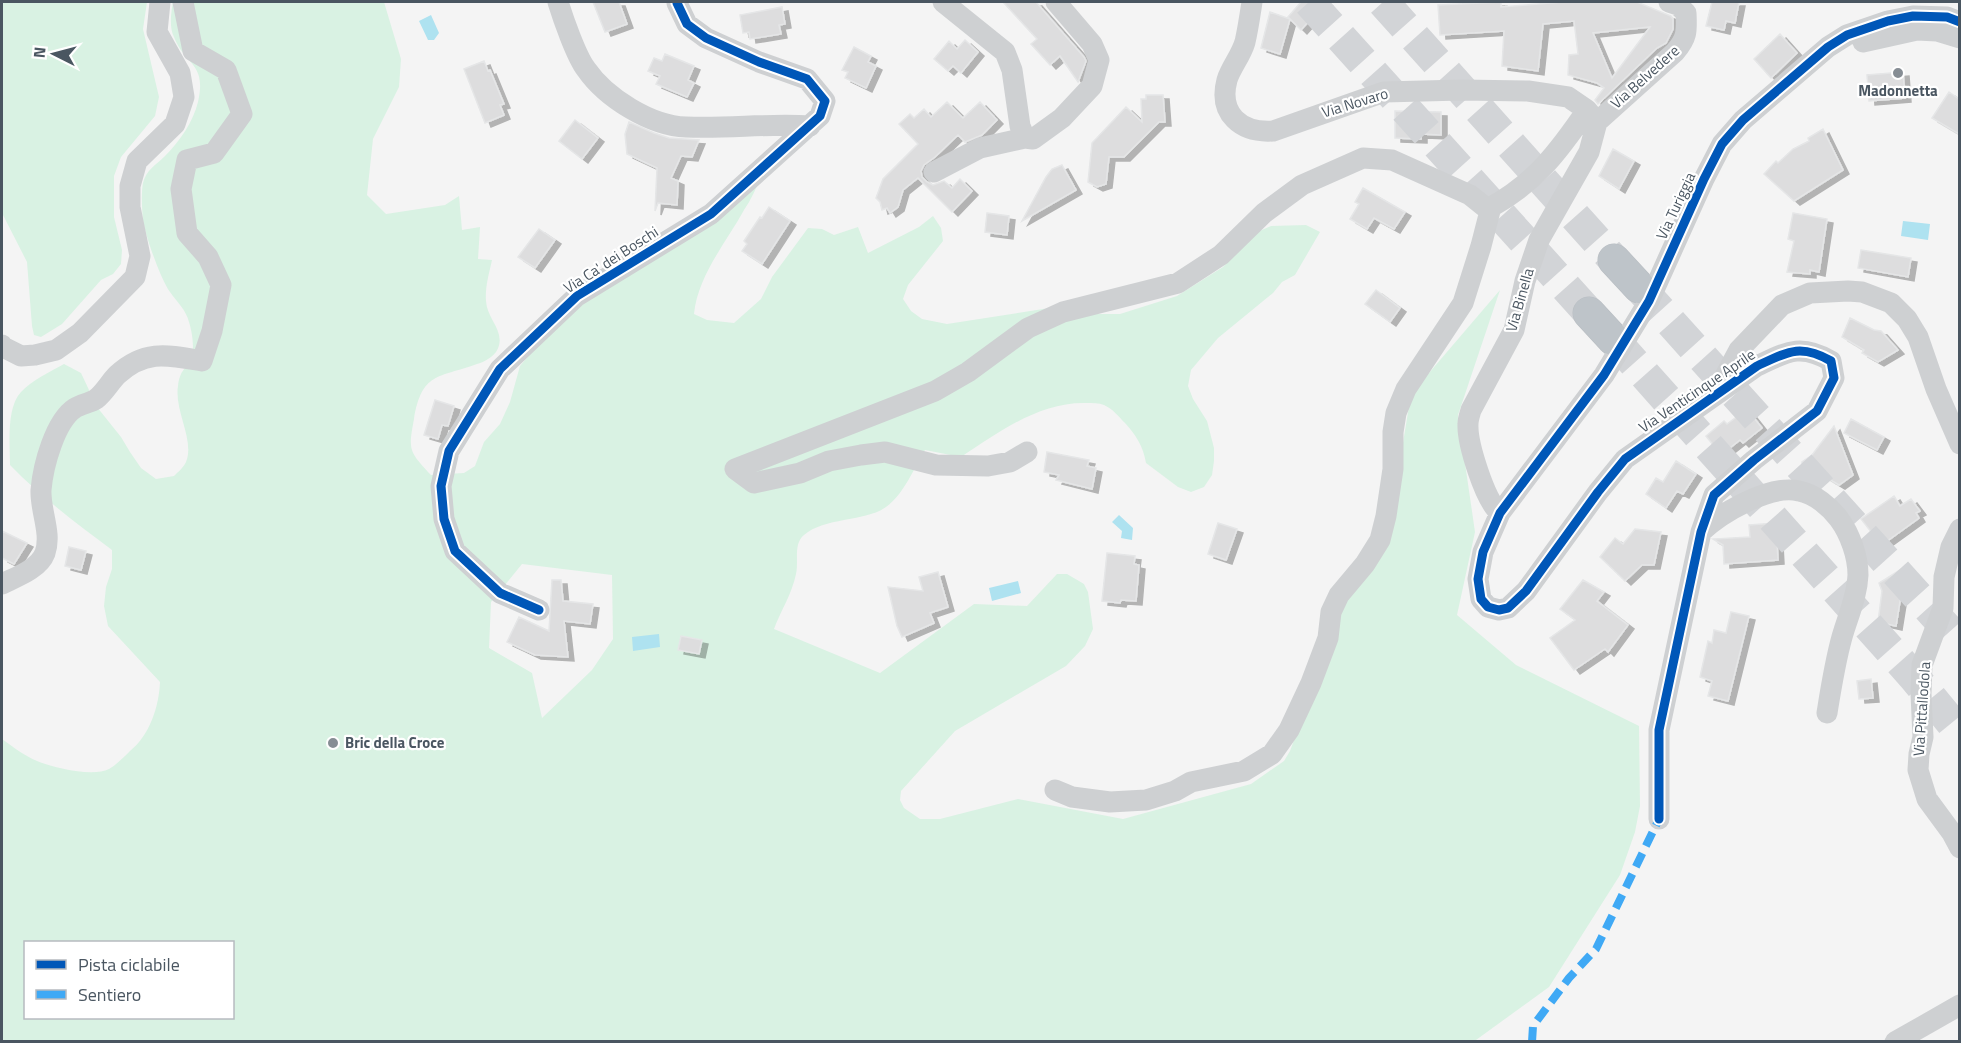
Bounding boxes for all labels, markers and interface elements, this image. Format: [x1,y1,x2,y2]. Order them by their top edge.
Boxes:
north arrow [24,24,84,84]
street label: Via Belvedere [1605,39,1684,114]
text: N [27,46,52,59]
marker: Madonnetta [1891,66,1905,80]
place label: Madonnetta [1858,79,1938,102]
street label: Via Novaro [1319,82,1391,123]
street label: Via Turiggia [1650,168,1701,243]
street label: Via Ca' dei Boschi [559,220,663,299]
street label: Via Binella [1499,265,1540,334]
street label: Via Venticinque Aprile [1634,343,1760,438]
street label: Via Pittallodola [1907,660,1936,757]
place label: Bric della Croce [345,731,445,754]
marker: Bric della Croce [326,736,340,750]
legend [24,941,234,1019]
text: Pista ciclabile [78,951,180,978]
text: Sentiero [78,981,141,1008]

